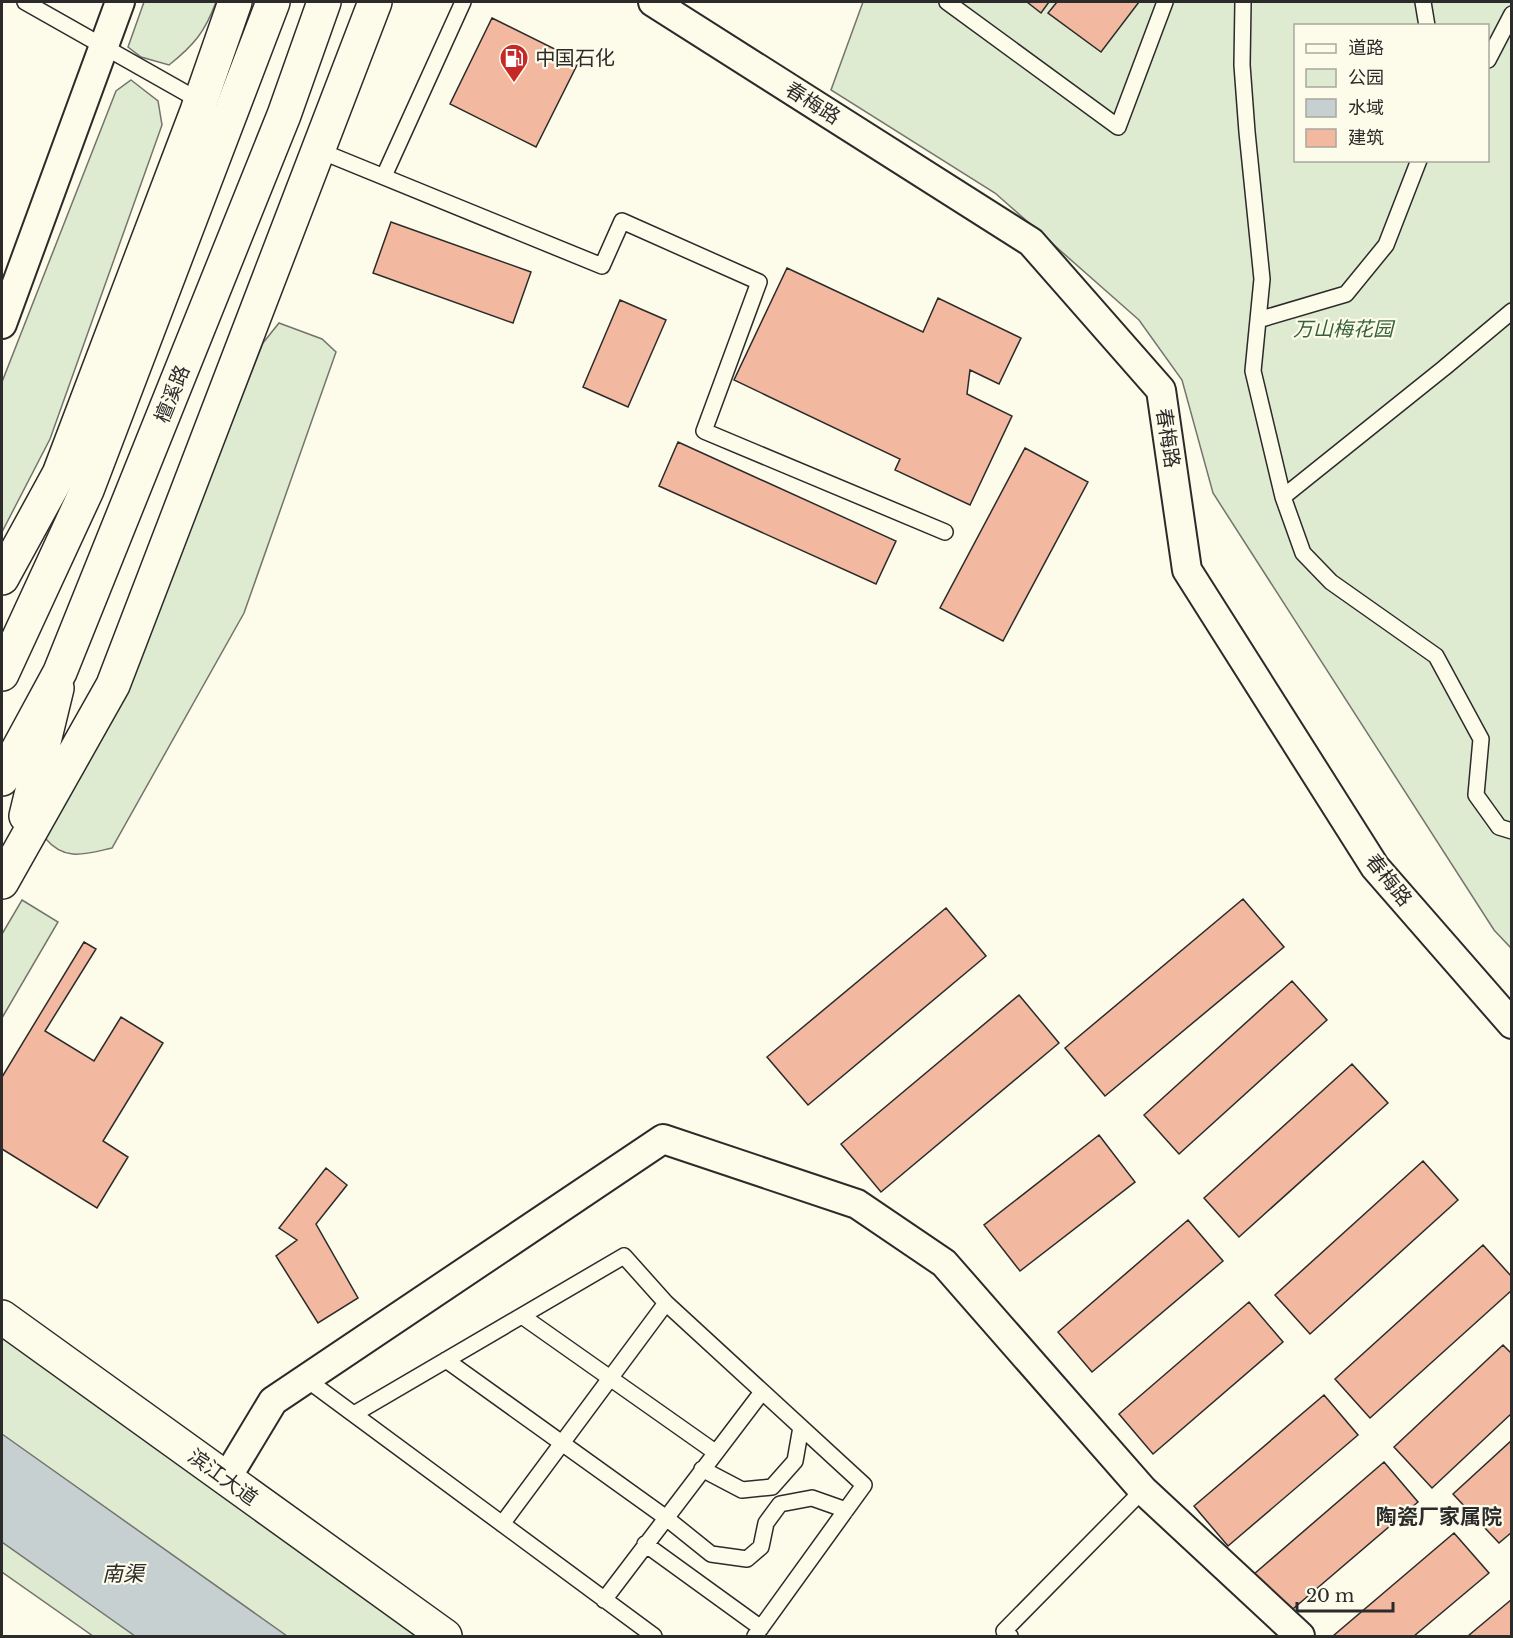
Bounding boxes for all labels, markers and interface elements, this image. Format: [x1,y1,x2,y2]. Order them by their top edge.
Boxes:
legend [1294,24,1489,162]
text: 道路 [1348,37,1384,59]
fuel station icon: 中国石化 [498,42,530,84]
place label: 中国石化 [535,46,615,70]
text: 公园 [1348,67,1384,89]
street label: 春梅路 [781,77,845,129]
text: 水域 [1348,97,1384,119]
text: 建筑 [1348,127,1384,149]
park label: 万山梅花园 [1293,317,1396,341]
street label: 檀溪路 [150,362,194,426]
street label: 春梅路 [1151,406,1185,470]
street label: 春梅路 [1361,849,1417,911]
street label: 滨江大道 [184,1444,262,1510]
district label: 陶瓷厂家属院 [1376,1504,1502,1530]
water label: 南渠 [102,1561,147,1587]
scale bar [1297,1575,1393,1613]
text: 20 m [1306,1585,1354,1607]

